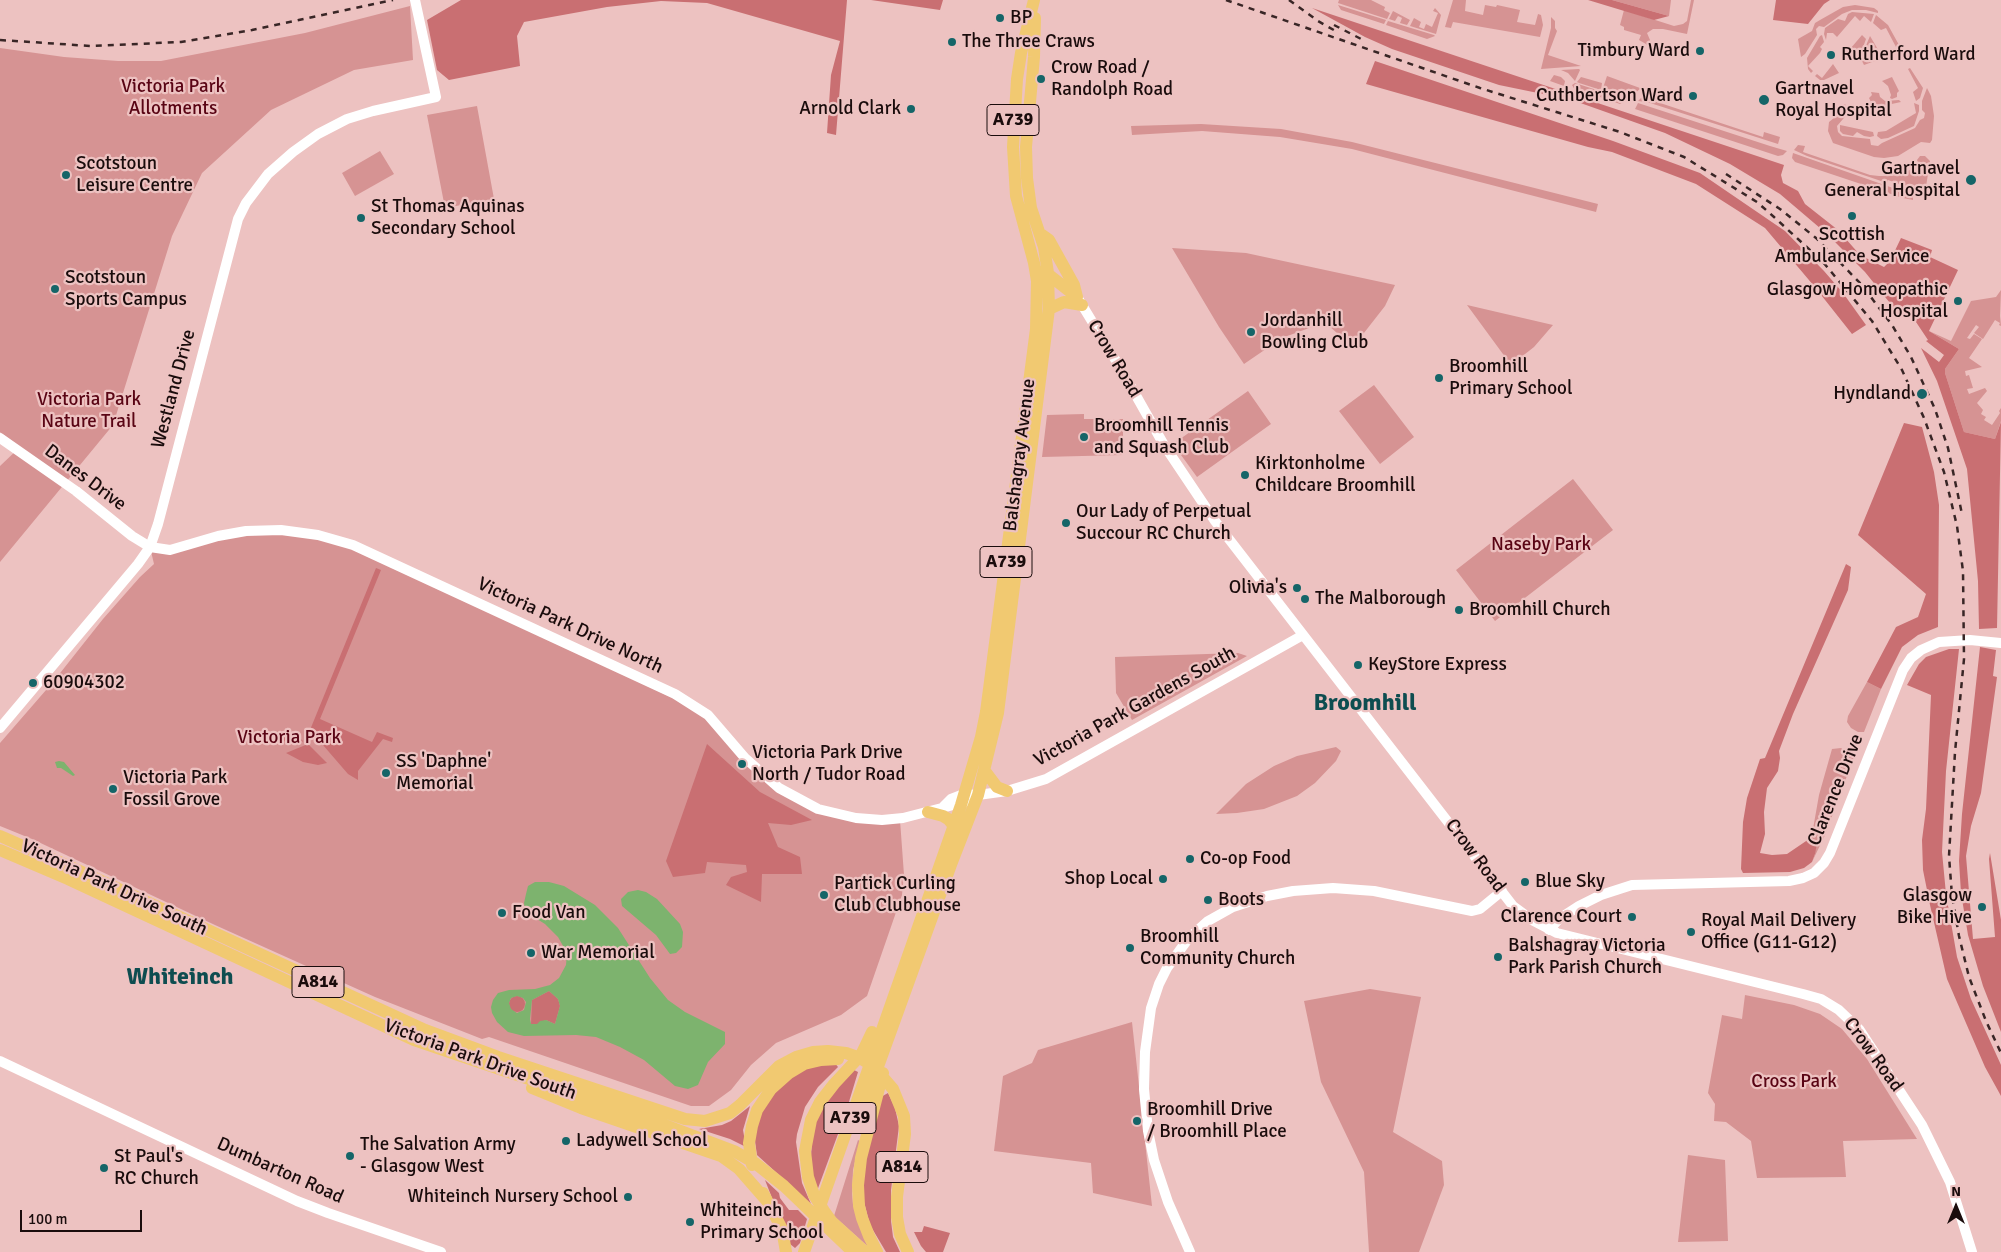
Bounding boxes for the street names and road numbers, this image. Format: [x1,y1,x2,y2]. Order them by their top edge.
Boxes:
road number: A739 [987,104,1039,136]
street label: Crow Road [1082,316,1146,402]
street label: Westland Drive [147,327,201,451]
street label: Balshagray Avenue [999,377,1041,533]
street label: Danes Drive [40,440,130,516]
road number: A739 [980,546,1032,578]
street label: Victoria Park Drive North [474,573,666,679]
street label: Victoria Park Gardens South [1030,642,1240,772]
street label: Clarence Drive [1803,731,1869,849]
street label: Crow Road [1440,815,1510,897]
street label: Victoria Park Drive South [17,835,211,941]
road number: A814 [292,966,344,998]
street label: Crow Road [1838,1013,1908,1097]
street label: Victoria Park Drive South [381,1015,579,1105]
road number: A739 [824,1102,876,1134]
street label: Dumbarton Road [213,1133,347,1209]
road number: A814 [876,1152,928,1182]

